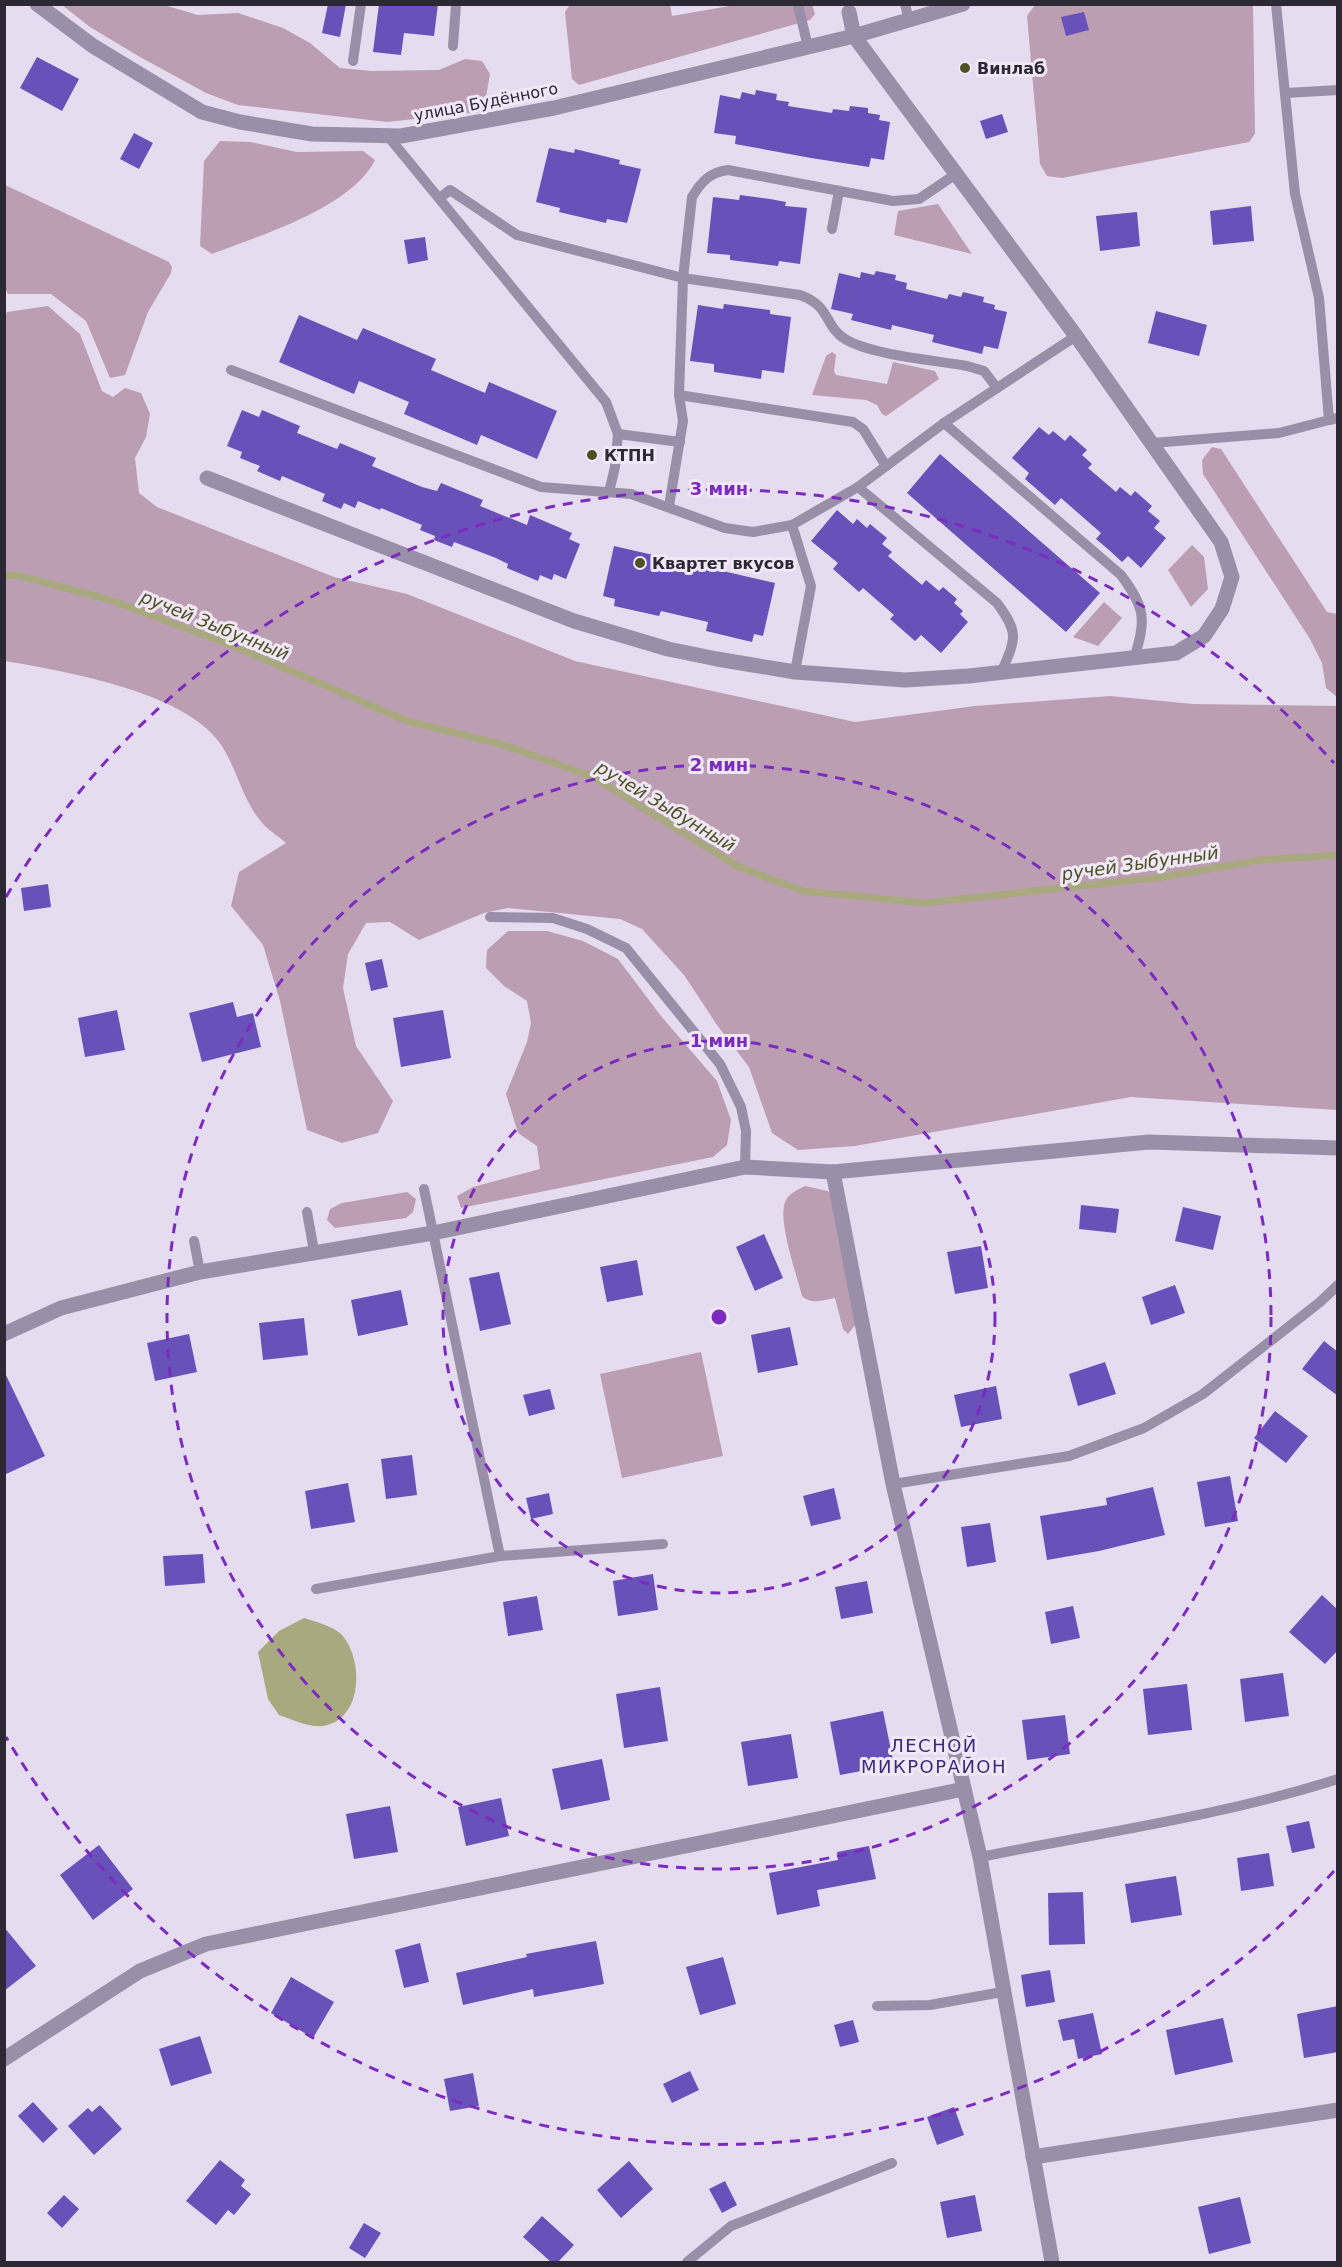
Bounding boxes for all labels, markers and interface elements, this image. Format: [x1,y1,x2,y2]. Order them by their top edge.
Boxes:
place label: Винлаб [977,59,1045,78]
marker: Винлаб [958,61,972,75]
street label: улица Будённого [412,79,560,125]
place label: КТПН [604,446,655,465]
marker: КТПН [585,448,599,462]
text: 3 мин [690,478,748,499]
place label: Квартет вкусов [652,554,794,573]
marker: Квартет вкусов [633,556,647,570]
water label: ручей Зыбунный [137,585,293,664]
text: 2 мин [690,754,748,775]
water label: ручей Зыбунный [592,756,739,856]
water label: ручей Зыбунный [1059,842,1220,885]
text: 1 мин [690,1030,748,1051]
centre of rings [709,1307,729,1327]
district label: ЛЕСНОЙ МИКРОРАЙОН [861,1735,1007,1777]

